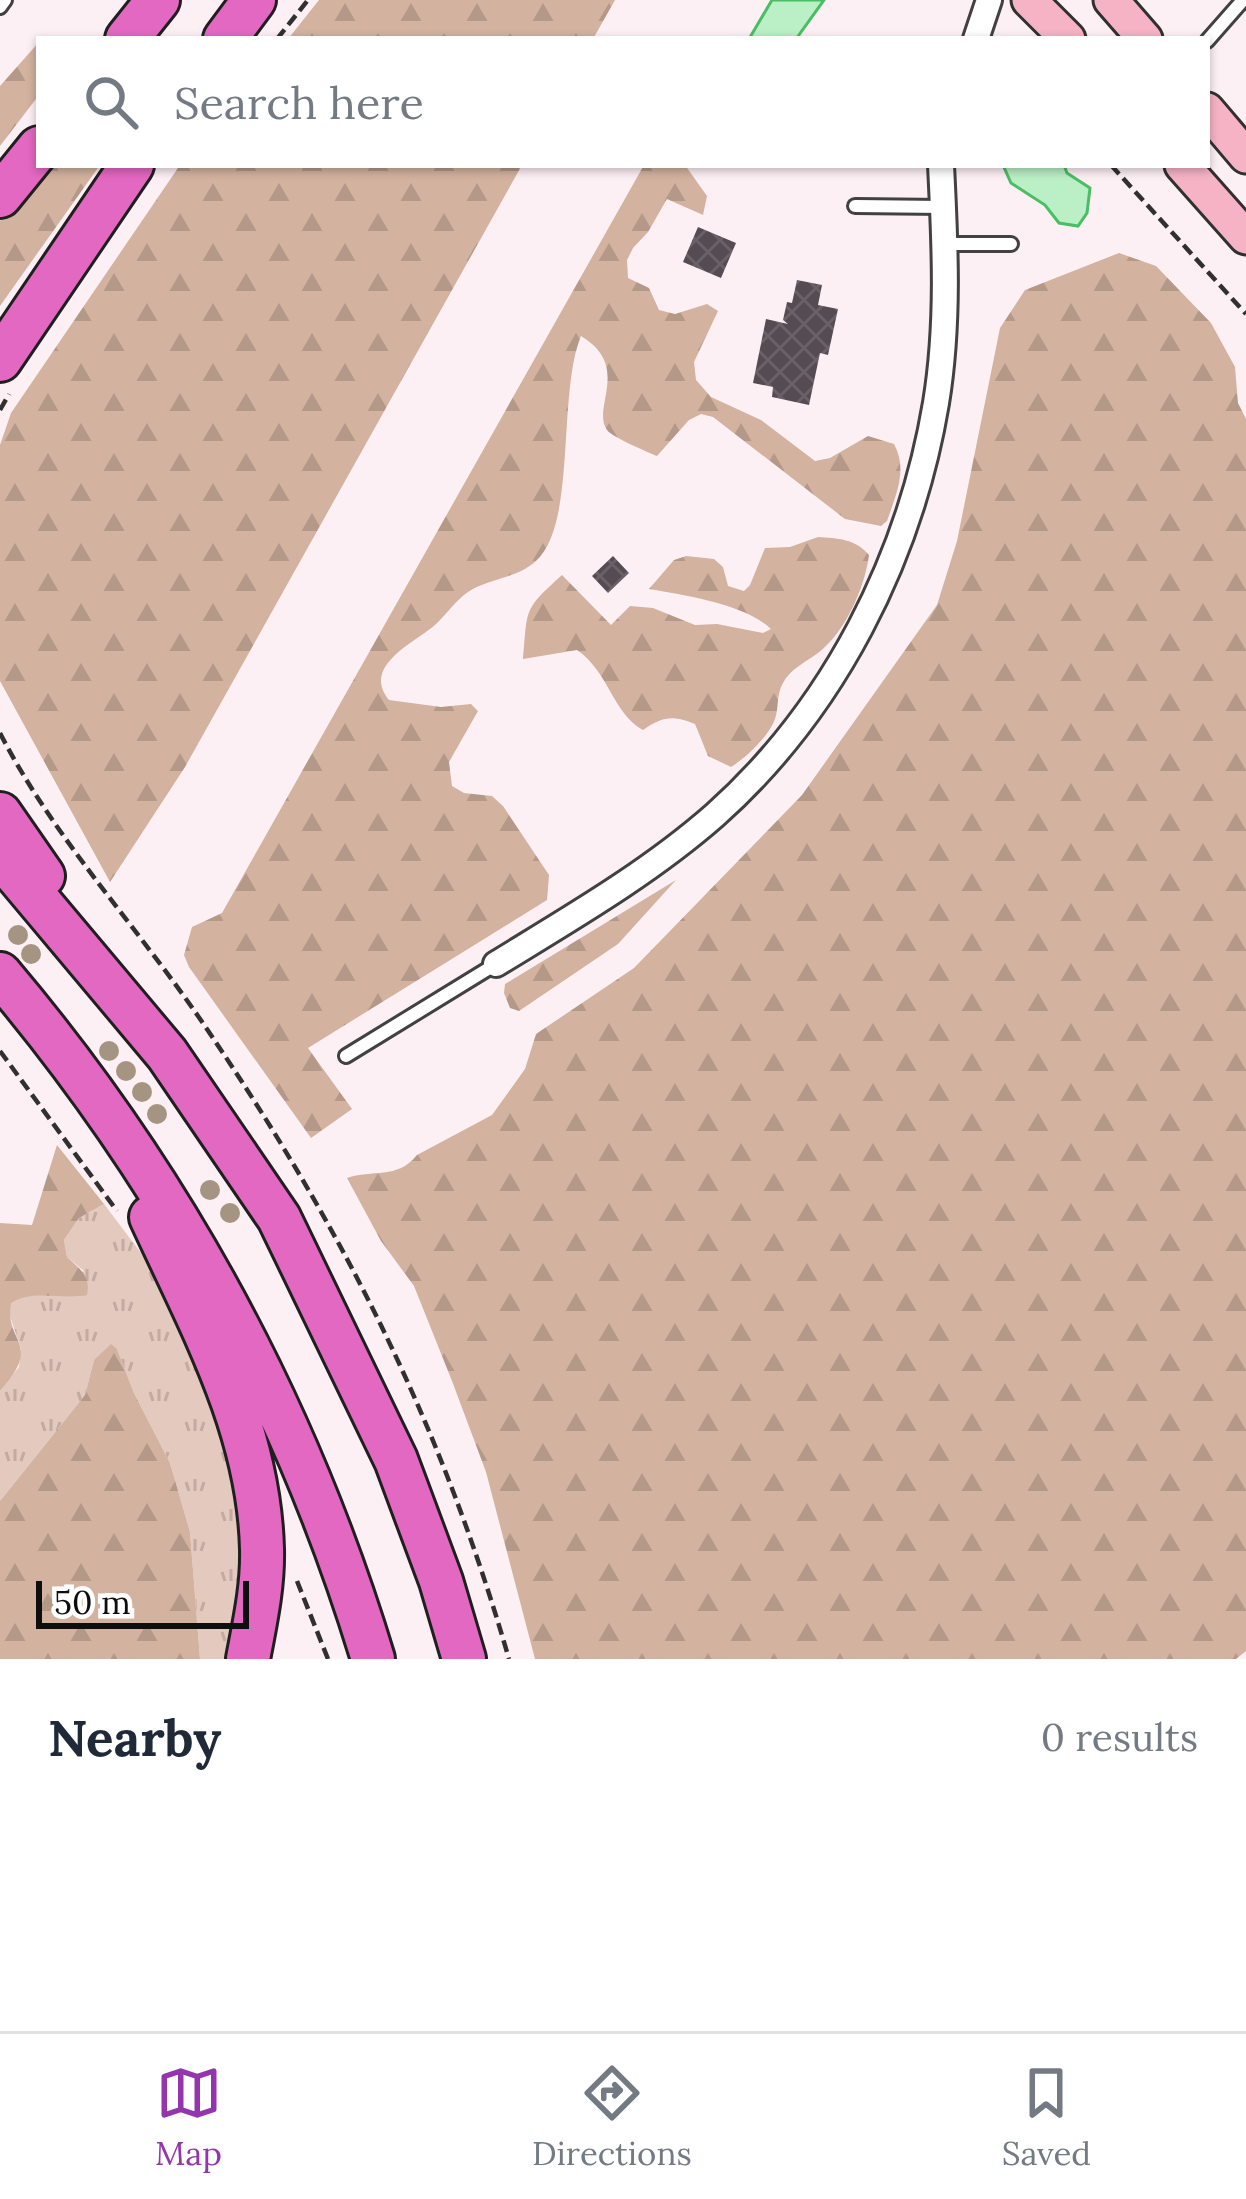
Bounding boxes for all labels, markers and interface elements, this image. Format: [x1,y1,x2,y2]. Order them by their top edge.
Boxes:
search box [36,36,1210,168]
icon: search [78,69,144,135]
text: Search here [174,74,424,131]
scale bar [36,1575,249,1628]
text: 50 m [54,1581,131,1623]
text: Nearby [48,1705,221,1770]
text: 0 results [1041,1712,1198,1762]
tab: Map [155,2060,222,2174]
tab: Directions [532,2060,692,2174]
tab: Saved [1002,2060,1091,2174]

